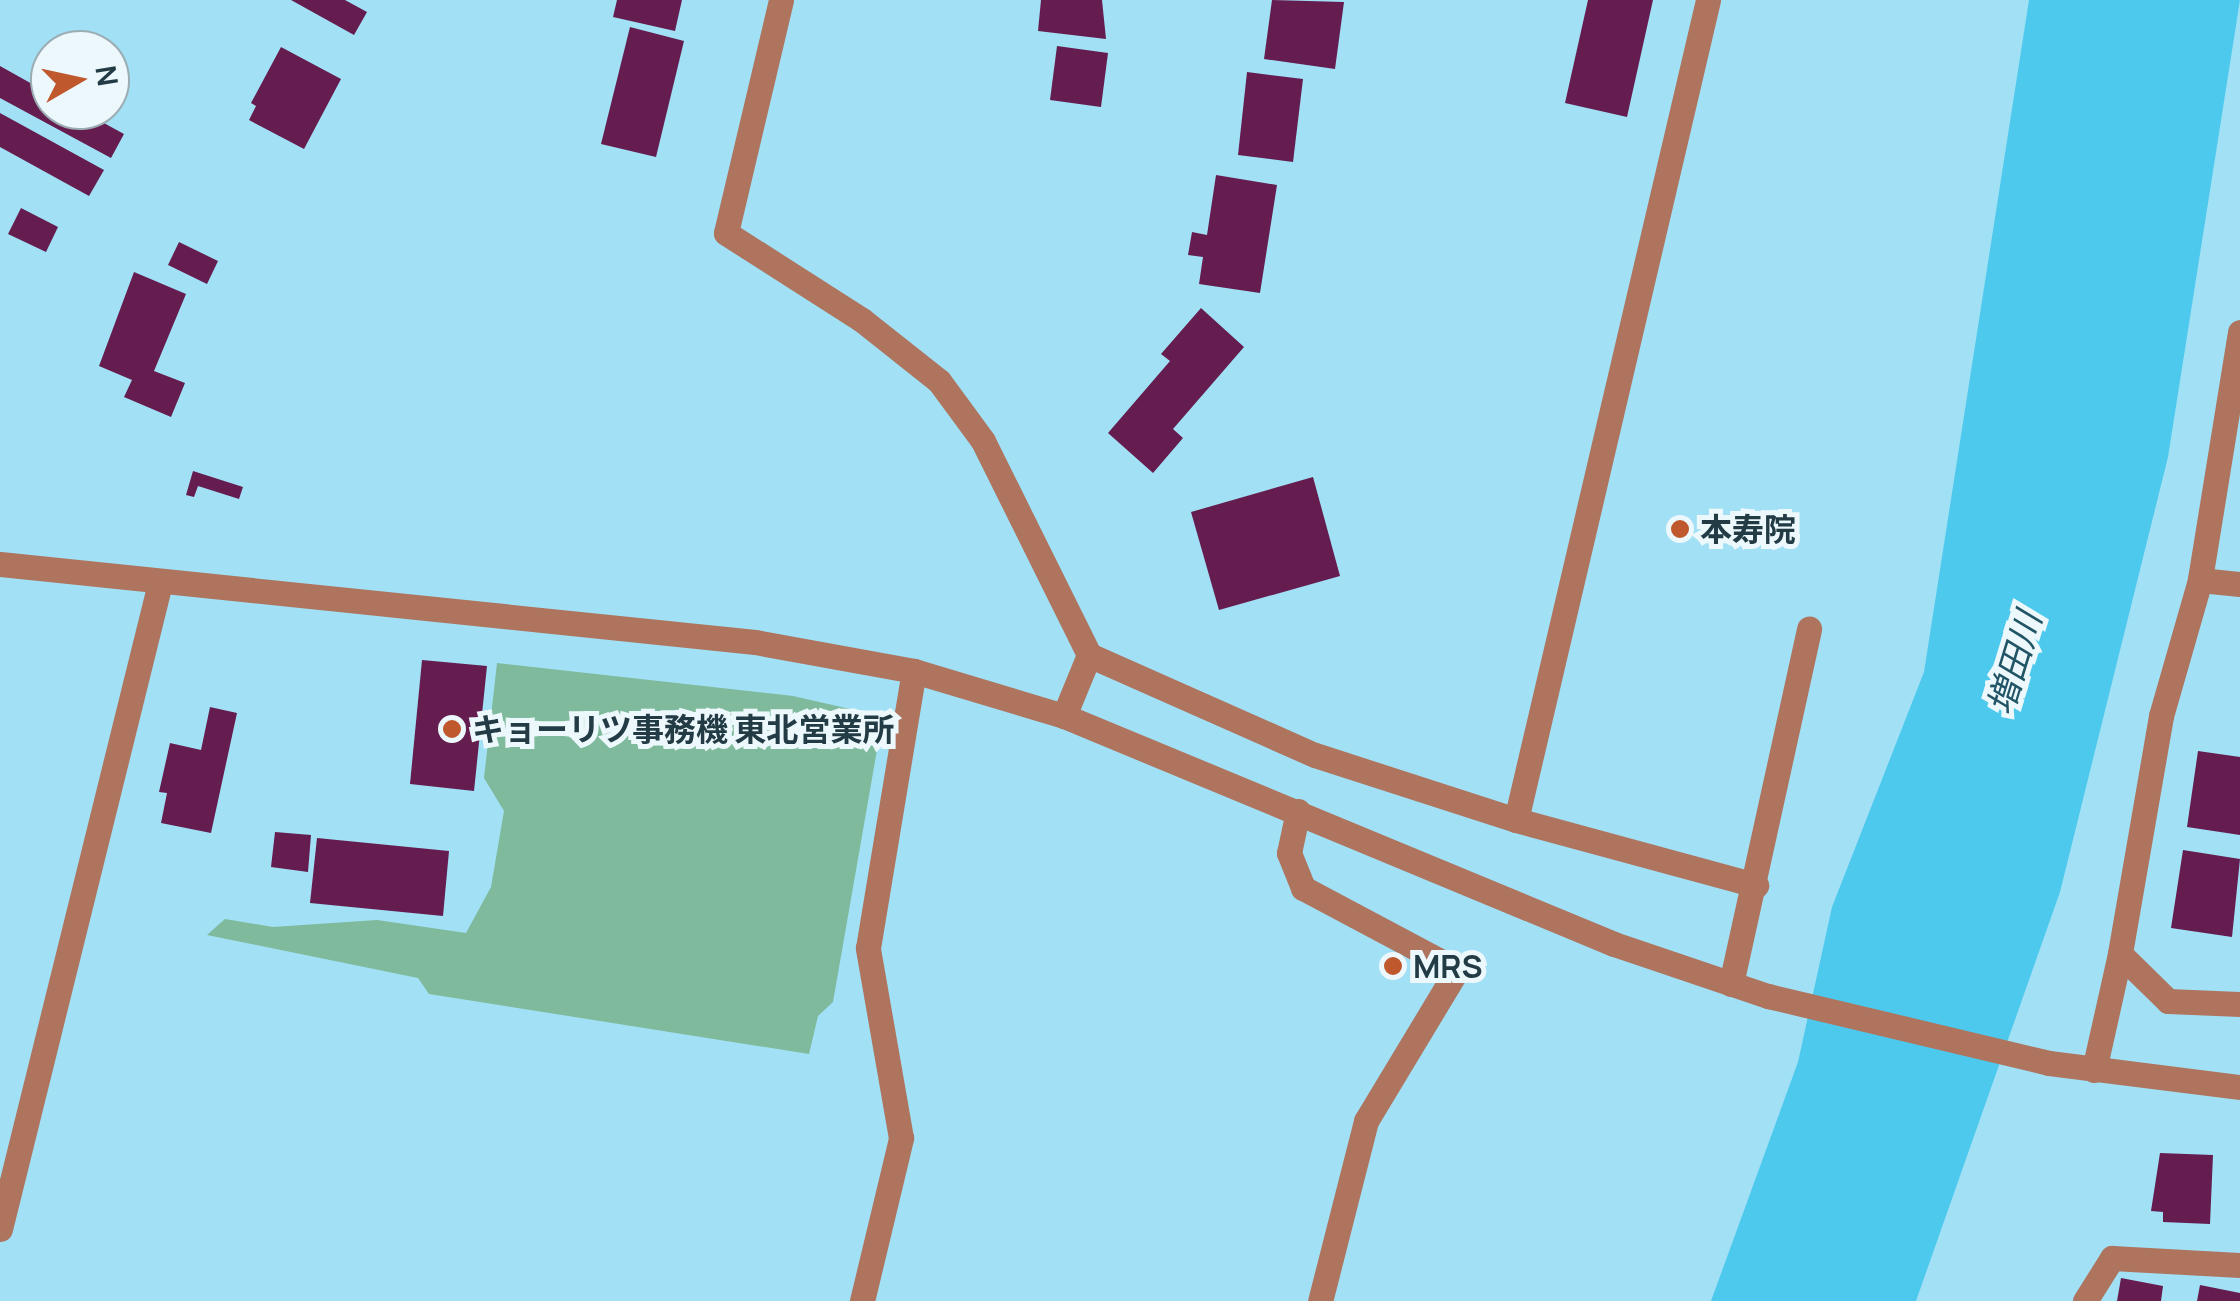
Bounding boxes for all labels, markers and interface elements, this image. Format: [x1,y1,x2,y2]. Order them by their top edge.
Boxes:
north arrow [30,30,130,130]
text: N [87,63,128,89]
place label: 本寿院 [1700,510,1796,548]
marker: 本寿院 [1669,518,1691,540]
water label: 増田川 [1979,607,2049,719]
place label: キョーリツ事務機 東北営業所 [472,710,894,748]
marker: キョーリツ事務機 東北営業所 [441,718,463,740]
place label: MRS [1413,947,1483,985]
marker: MRS [1382,955,1404,977]

